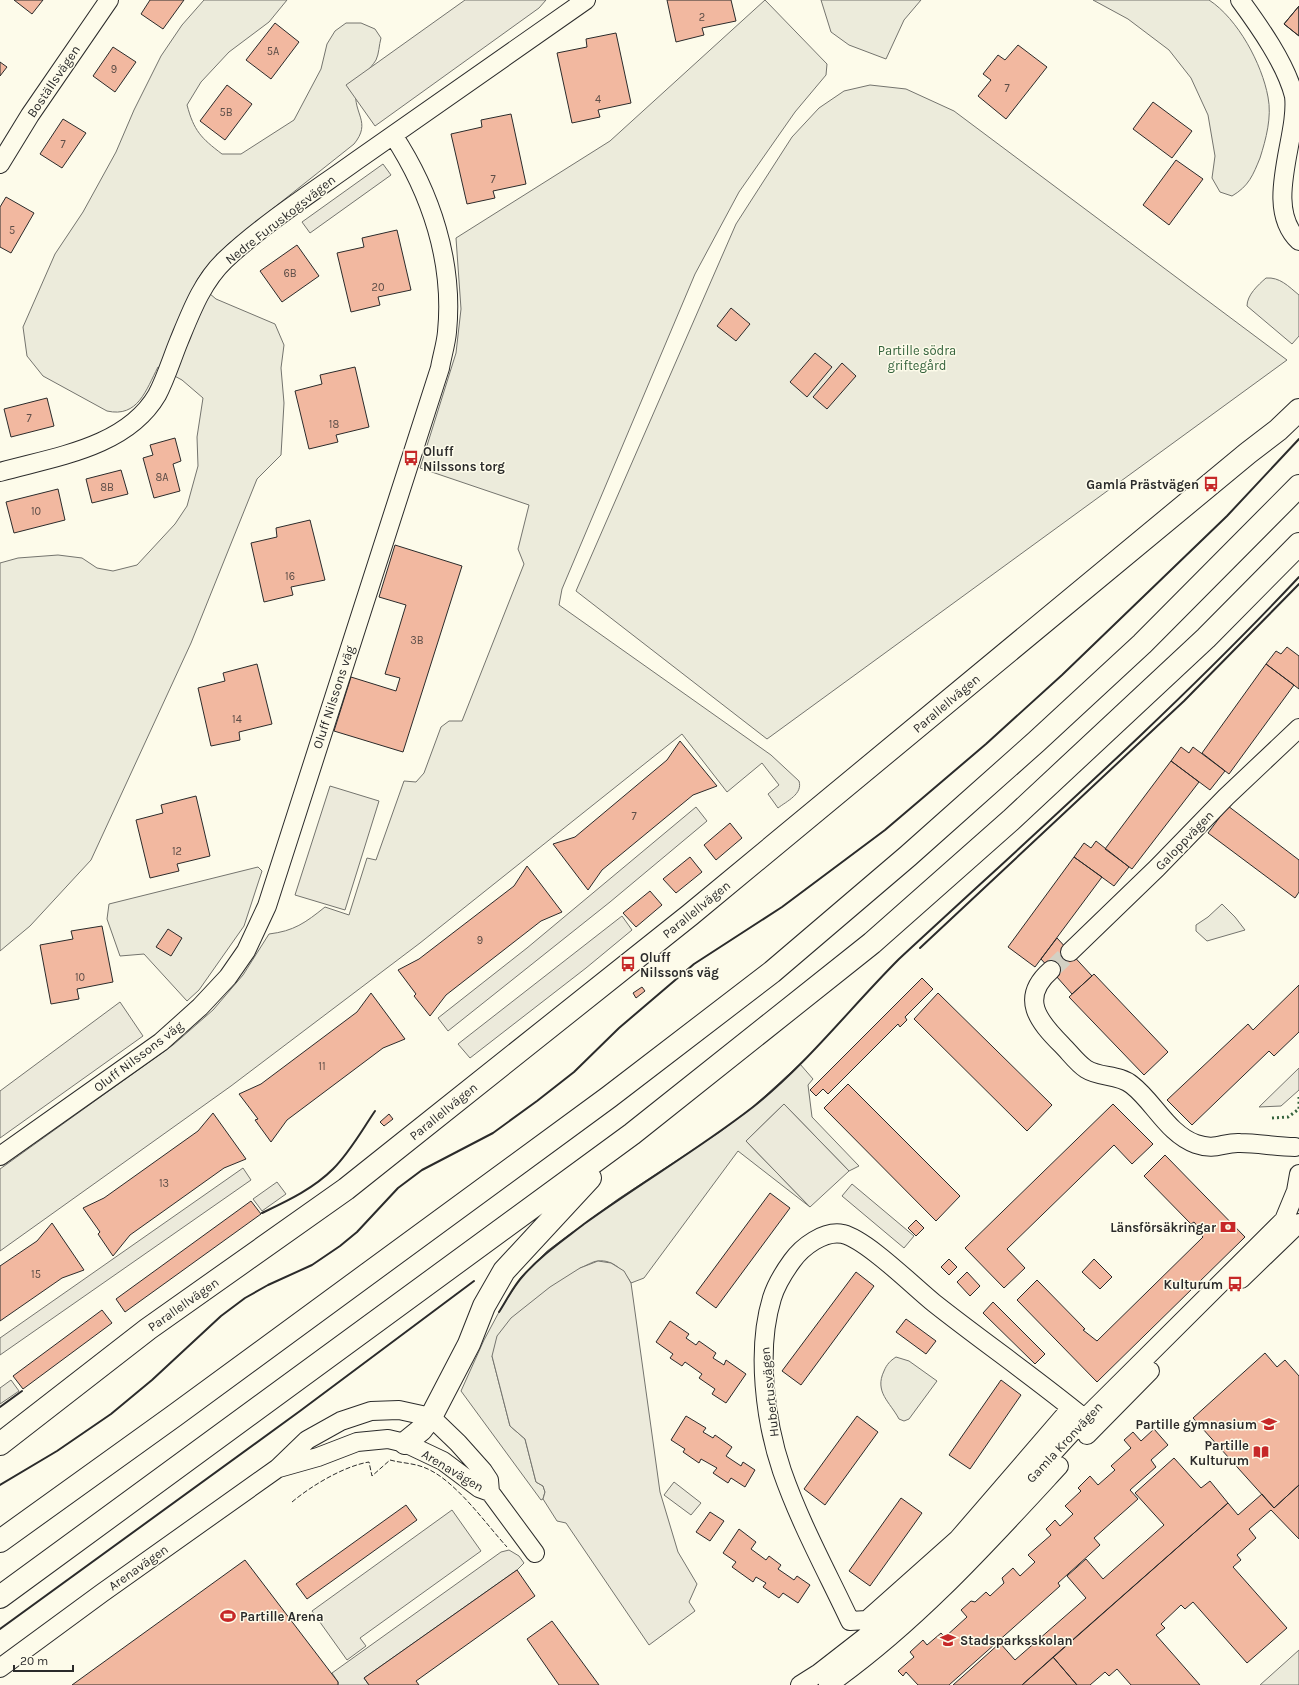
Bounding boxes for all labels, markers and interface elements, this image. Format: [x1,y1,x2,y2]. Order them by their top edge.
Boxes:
house number: 2 [699,11,705,24]
street label: Boställsvägen [24,42,83,120]
house number: 5A [267,45,280,58]
house number: 9 [111,63,117,76]
house number: 7 [1004,82,1010,95]
house number: 4 [595,93,601,106]
house number: 5B [219,106,233,119]
house number: 7 [60,138,66,151]
street label: Nedre Furuskogsvägen [222,172,338,267]
house number: 7 [490,173,496,186]
house number: 5 [9,224,15,237]
house number: 6B [283,267,297,280]
house number: 20 [372,281,384,294]
park label: Partille södra griftegård [878,343,956,373]
house number: 7 [26,412,32,425]
house number: 18 [329,418,339,431]
place label: Oluff Nilssons torg [423,444,505,474]
bus stop icon: Oluff Nilssons torg [402,449,420,467]
house number: 8A [155,471,169,484]
bus stop icon: Gamla Prästvägen [1202,475,1220,493]
place label: Gamla Prästvägen [1086,477,1199,492]
house number: 8B [100,481,114,494]
house number: 10 [31,505,41,518]
house number: 16 [285,570,295,583]
house number: 3B [410,634,424,647]
street label: Oluff Nilssons väg [310,643,357,751]
street label: Parallellvägen [910,671,983,736]
house number: 14 [232,713,242,726]
street label: Galoppvägen [1152,807,1217,873]
house number: 7 [631,810,637,823]
house number: 12 [172,845,182,858]
street label: Parallellvägen [659,877,733,941]
house number: 9 [477,934,483,947]
place label: Oluff Nilssons väg [640,950,719,980]
bus stop icon: Oluff Nilssons väg [619,955,637,973]
house number: 10 [75,971,85,984]
street label: Oluff Nilssons väg [91,1018,186,1095]
house number: 11 [318,1060,326,1073]
street label: Parallellvägen [406,1079,480,1143]
house number: 13 [159,1177,169,1190]
bank icon: Länsförsäkringar [1219,1218,1237,1236]
place label: Länsförsäkringar [1110,1220,1217,1235]
house number: 15 [31,1268,41,1281]
street label: Parallellvägen [145,1274,222,1334]
bus stop icon: Kulturum [1226,1275,1244,1293]
place label: Kulturum [1164,1277,1223,1292]
street label: Hubertusvägen [757,1346,782,1438]
street label: Gamla Kronvägen [1023,1399,1106,1486]
school or university icon: Partille gymnasium [1260,1415,1278,1433]
place label: Partille gymnasium [1135,1417,1257,1432]
place label: Partille Kulturum [1190,1438,1249,1468]
library icon: Partille Kulturum [1252,1443,1270,1461]
street label: Arenavägen [419,1446,486,1495]
street label: Arenavägen [106,1541,171,1593]
sports icon: Partille Arena [219,1607,237,1625]
place label: Partille Arena [240,1609,324,1624]
school or university icon: Stadsparksskolan [939,1631,957,1649]
place label: Stadsparksskolan [960,1633,1073,1648]
scale bar [14,1647,73,1673]
text: 20 m [20,1654,48,1668]

